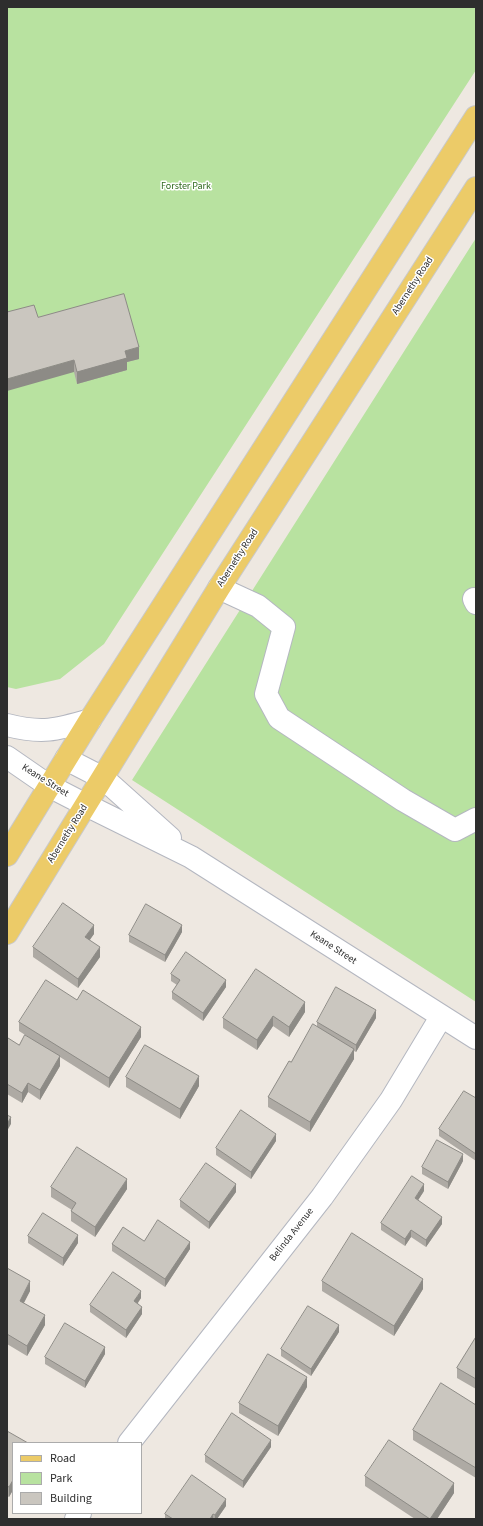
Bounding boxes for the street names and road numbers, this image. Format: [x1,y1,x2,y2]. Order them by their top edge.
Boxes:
street label: Abernethy Road [390,255,436,317]
street label: Abernethy Road [215,527,261,589]
street label: Keane Street [19,762,71,800]
street label: Abernethy Road [45,803,91,865]
street label: Keane Street [307,929,359,967]
street label: Belinda Avenue [267,1206,317,1264]

